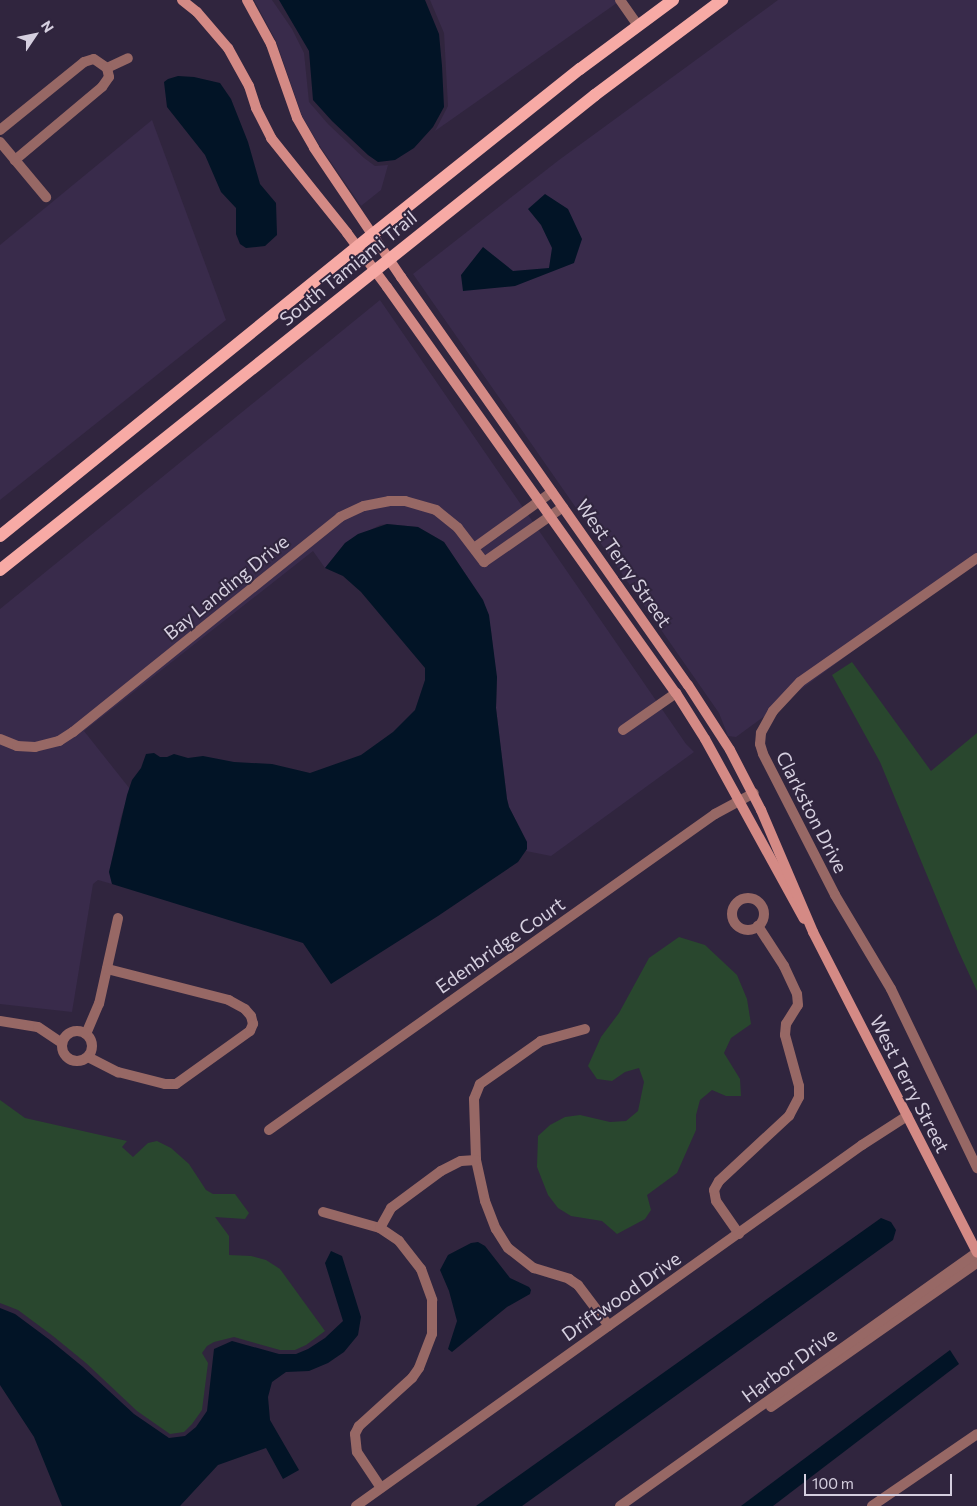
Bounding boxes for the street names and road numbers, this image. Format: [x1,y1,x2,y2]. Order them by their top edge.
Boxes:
street label: South Tamiami Trail [275,206,421,330]
street label: West Terry Street [571,495,677,631]
street label: Bay Landing Drive [159,530,293,644]
street label: Clarkston Drive [771,747,853,877]
street label: Edenbridge Court [431,892,569,998]
street label: West Terry Street [866,1011,954,1157]
street label: Driftwood Drive [557,1247,685,1345]
street label: Harbor Drive [737,1323,841,1407]

